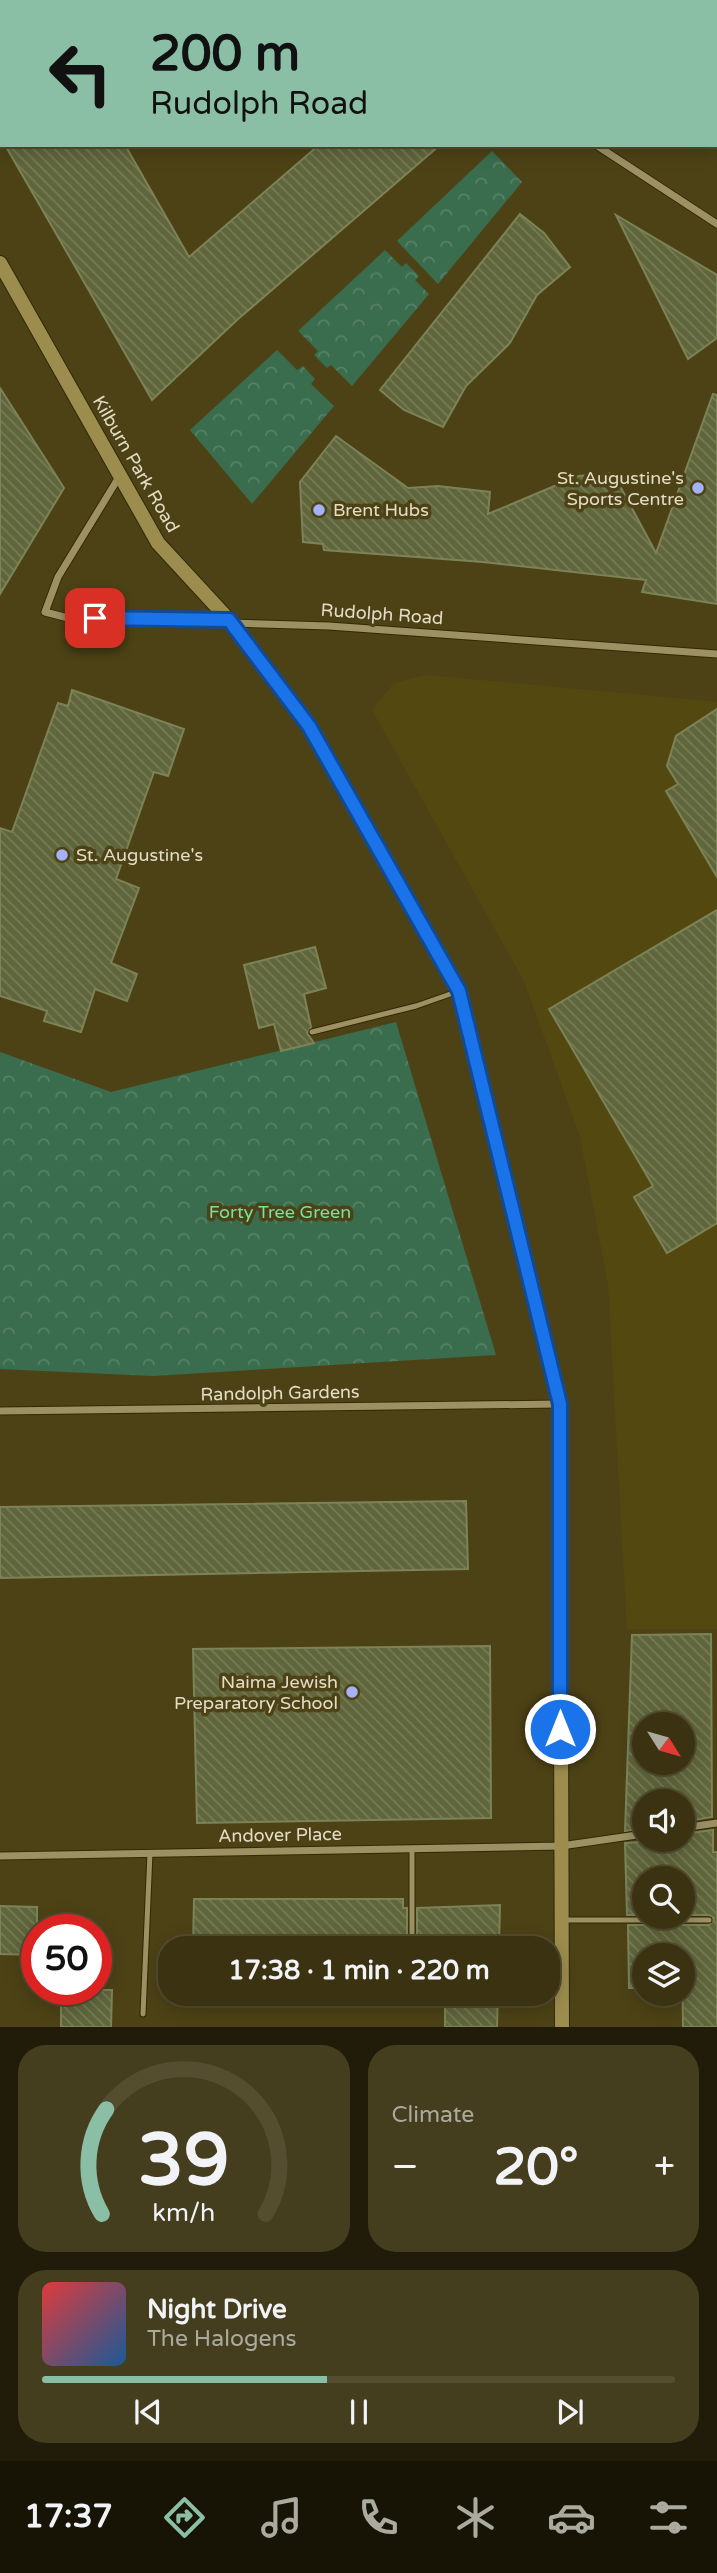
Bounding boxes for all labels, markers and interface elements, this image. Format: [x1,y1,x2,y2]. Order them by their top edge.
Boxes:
text: 200 m [150,25,300,84]
icon: left [35,28,126,119]
text: Rudolph Road [150,85,368,123]
street label: Kilburn Park Road [88,392,184,536]
place label: St. Augustine's Sports Centre [557,467,684,510]
marker: St. Augustine's Sports Centre [690,480,706,496]
place label: Brent Hubs [333,499,429,521]
marker: Brent Hubs [311,502,327,518]
pin [65,588,125,648]
icon: arrive [76,599,114,637]
street label: Rudolph Road [320,599,444,629]
place label: St. Augustine's [76,844,203,866]
marker: St. Augustine's [54,847,70,863]
park label: Forty Tree Green [209,1201,351,1223]
street label: Randolph Gardens [200,1381,360,1405]
place label: Naima Jewish Preparatory School [174,1671,338,1714]
marker: Naima Jewish Preparatory School [344,1684,360,1700]
position arrow [523,1692,597,1766]
north arrow [632,1712,695,1774]
map controls [632,1712,695,2006]
button: sound [632,1789,695,1852]
street label: Andover Place [218,1823,342,1847]
button: search [632,1866,695,1929]
speed limit sign: 50 [21,1914,112,2005]
button: layers [632,1943,695,2006]
text: 17:38 · 1 min · 220 m [228,1955,490,1986]
text: Climate [392,2101,474,2129]
text: 39 [138,2118,229,2206]
text: 20° [494,2136,579,2199]
text: − [392,2144,419,2190]
text: + [654,2144,675,2190]
text: km/h [152,2198,215,2228]
text: Night Drive [147,2294,287,2325]
text: The Halogens [147,2325,296,2353]
icon: previous [129,2393,167,2431]
icon: pause [340,2393,378,2431]
icon: next [551,2393,589,2431]
icon: directions [160,2493,209,2542]
icon: music [257,2493,306,2542]
icon: phone [354,2493,403,2542]
icon: climate [451,2493,500,2542]
icon: car [547,2493,596,2542]
icon: filters [644,2493,693,2542]
text: 17:37 [24,2498,113,2536]

